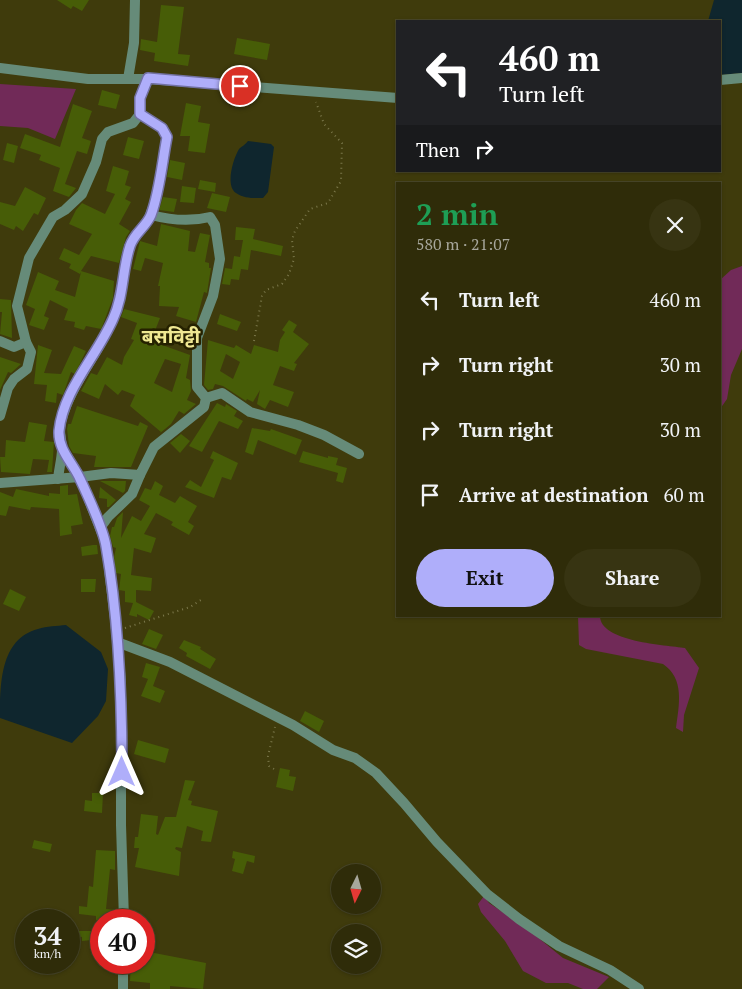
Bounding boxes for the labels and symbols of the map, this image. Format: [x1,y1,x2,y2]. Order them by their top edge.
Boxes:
pin [219,65,261,107]
district label: बसविट्टी [142,323,201,348]
position arrow [95,745,147,797]
north arrow [331,864,381,914]
speed limit sign: 40 [90,909,155,974]

